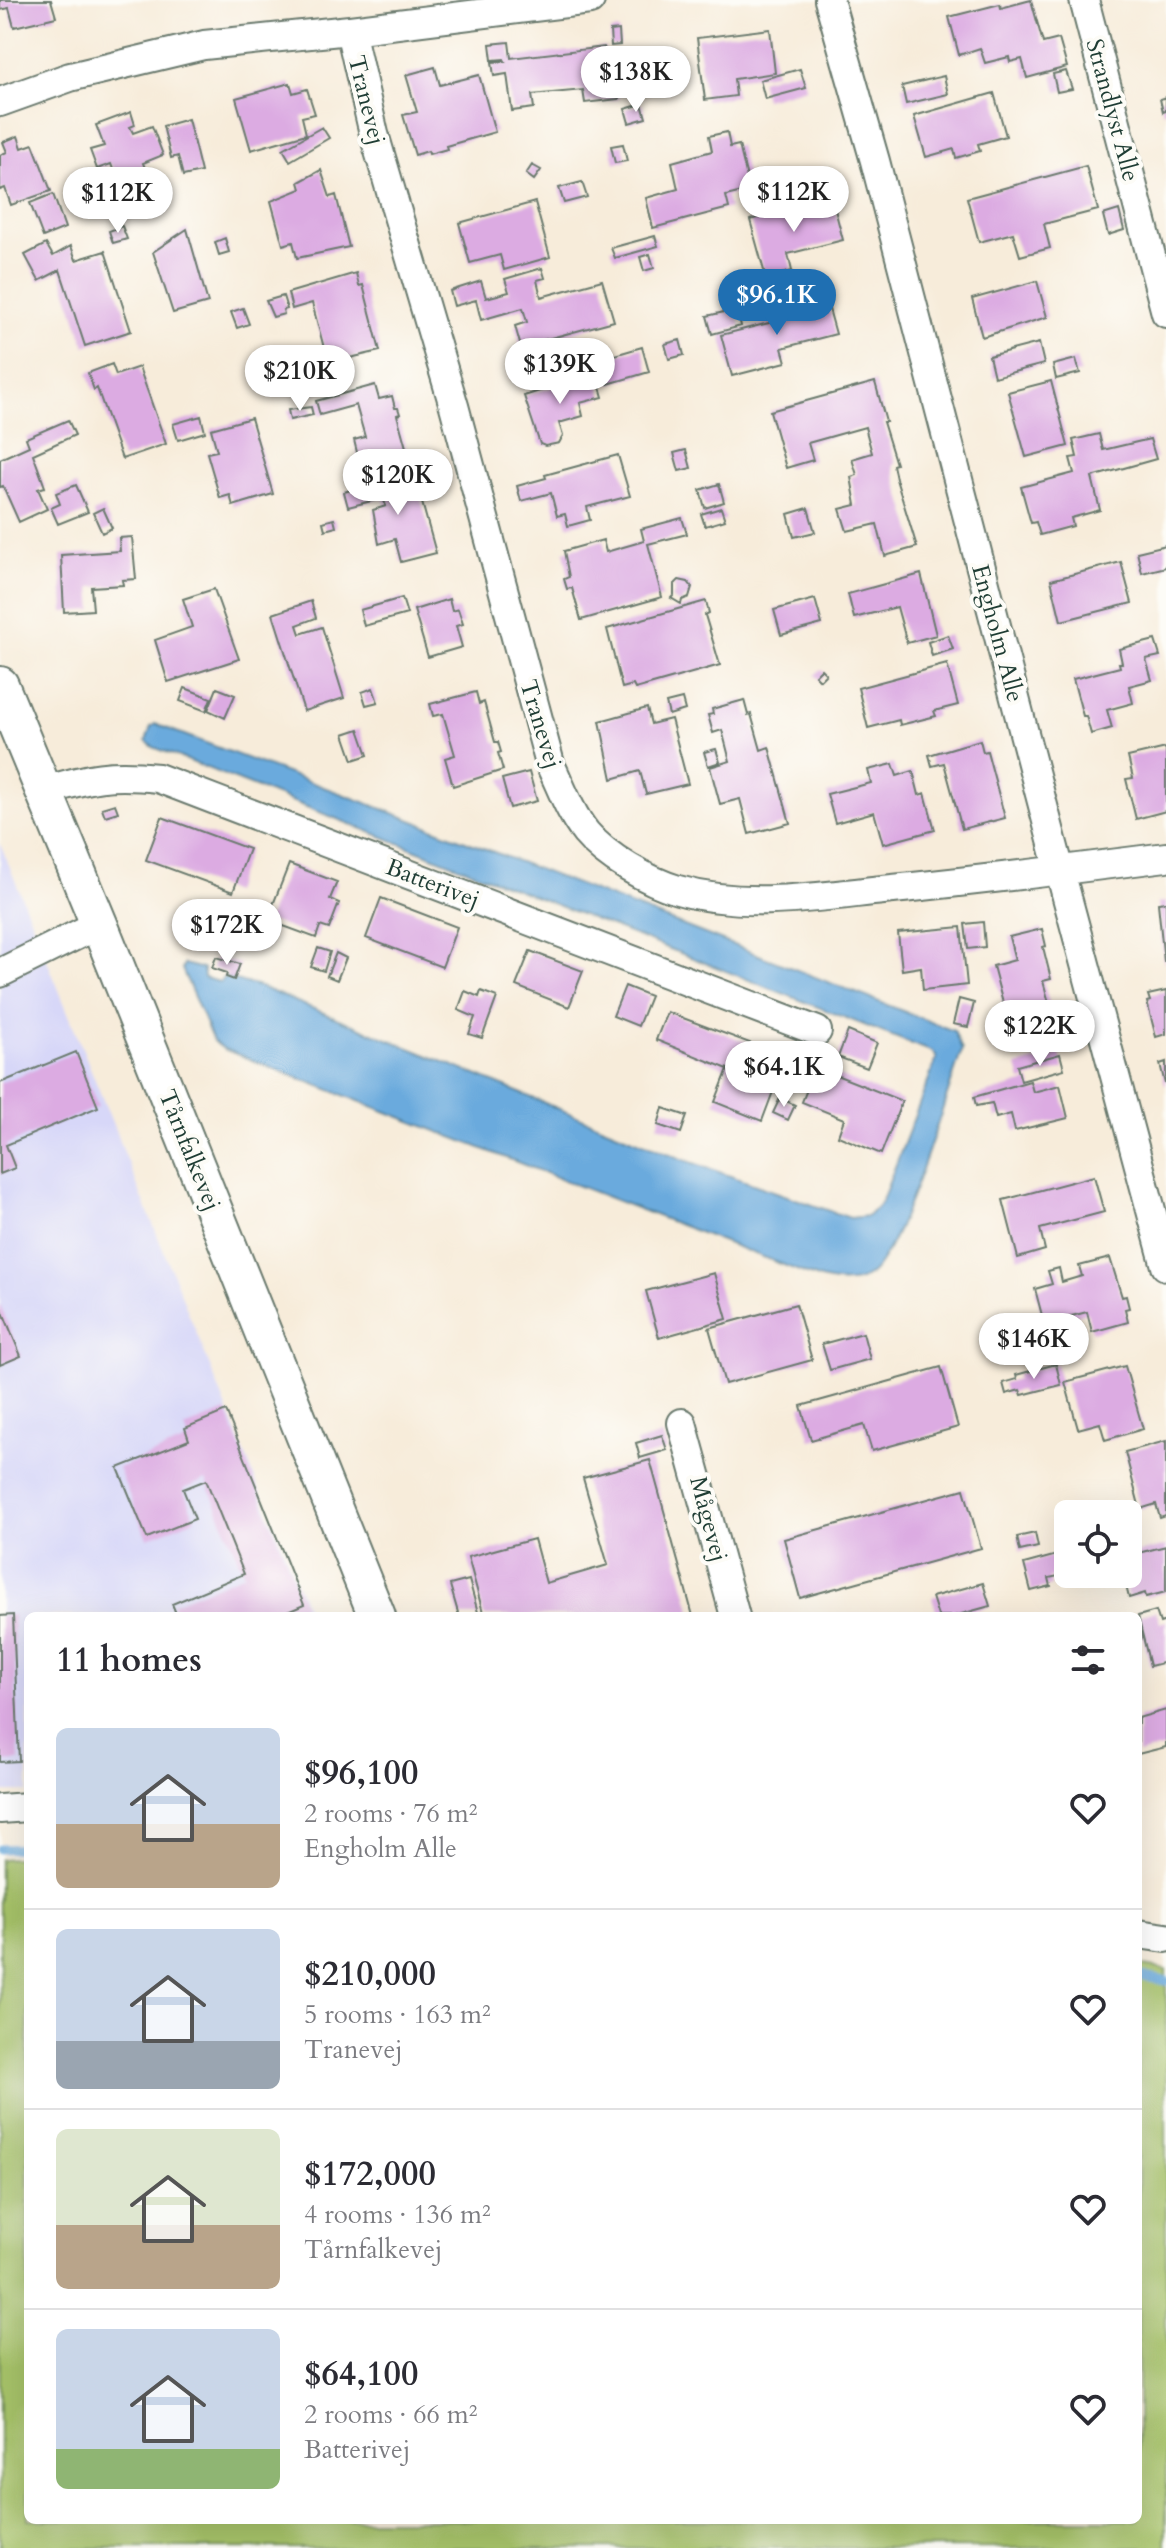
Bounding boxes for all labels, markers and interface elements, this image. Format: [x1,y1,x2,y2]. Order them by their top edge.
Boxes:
street label: Strandlyst Alle [1078,35,1147,185]
pin: $138K [580,46,692,114]
street label: Tranevej [339,52,394,148]
text: $138K [599,54,673,89]
pin: $112K [738,166,850,234]
pin: $112K [62,167,174,235]
text: $112K [757,174,831,209]
text: $112K [81,175,155,210]
pin: $96.1K [712,269,842,337]
text: $96.1K [736,277,818,312]
pin: $139K [504,338,616,406]
pin: $210K [244,345,356,413]
text: $139K [523,346,597,381]
text: $210K [263,353,337,388]
pin: $120K [342,449,454,517]
text: $120K [361,457,435,492]
street label: Engholm Alle [963,561,1032,706]
street label: Tranevej [511,676,570,773]
street label: Batterivej [381,850,485,916]
pin: $172K [171,899,283,967]
text: $172K [190,907,264,942]
pin: $122K [984,1000,1096,1068]
text: $122K [1003,1008,1077,1043]
pin: $64.1K [719,1041,849,1109]
text: $64.1K [743,1049,825,1084]
street label: Tårnfalkevej [150,1085,229,1216]
pin: $146K [978,1313,1090,1381]
text: $146K [997,1321,1071,1356]
street label: Mågevej [681,1473,736,1565]
map controls [1054,1500,1142,1588]
button: locate [1054,1500,1142,1588]
text: 11 homes [56,1637,202,1683]
icon: filters [1066,1638,1110,1682]
text: $96,100 [304,1750,418,1796]
icon: home [120,1760,216,1856]
icon: heart [1066,1786,1110,1830]
text: 2 rooms · 76 m² [304,1796,477,1831]
text: Engholm Alle [304,1831,457,1866]
text: $210,000 [304,1951,436,1997]
icon: home [120,1961,216,2057]
icon: heart [1066,1987,1110,2031]
text: 5 rooms · 163 m² [304,1997,491,2032]
text: Tranevej [304,2032,403,2067]
text: $172,000 [304,2151,436,2197]
icon: home [120,2161,216,2257]
icon: heart [1066,2187,1110,2231]
text: 4 rooms · 136 m² [304,2197,491,2232]
text: Tårnfalkevej [304,2232,442,2267]
text: $64,100 [304,2351,418,2397]
icon: home [120,2361,216,2457]
icon: heart [1066,2387,1110,2431]
text: 2 rooms · 66 m² [304,2397,477,2432]
text: Batterivej [304,2432,410,2467]

